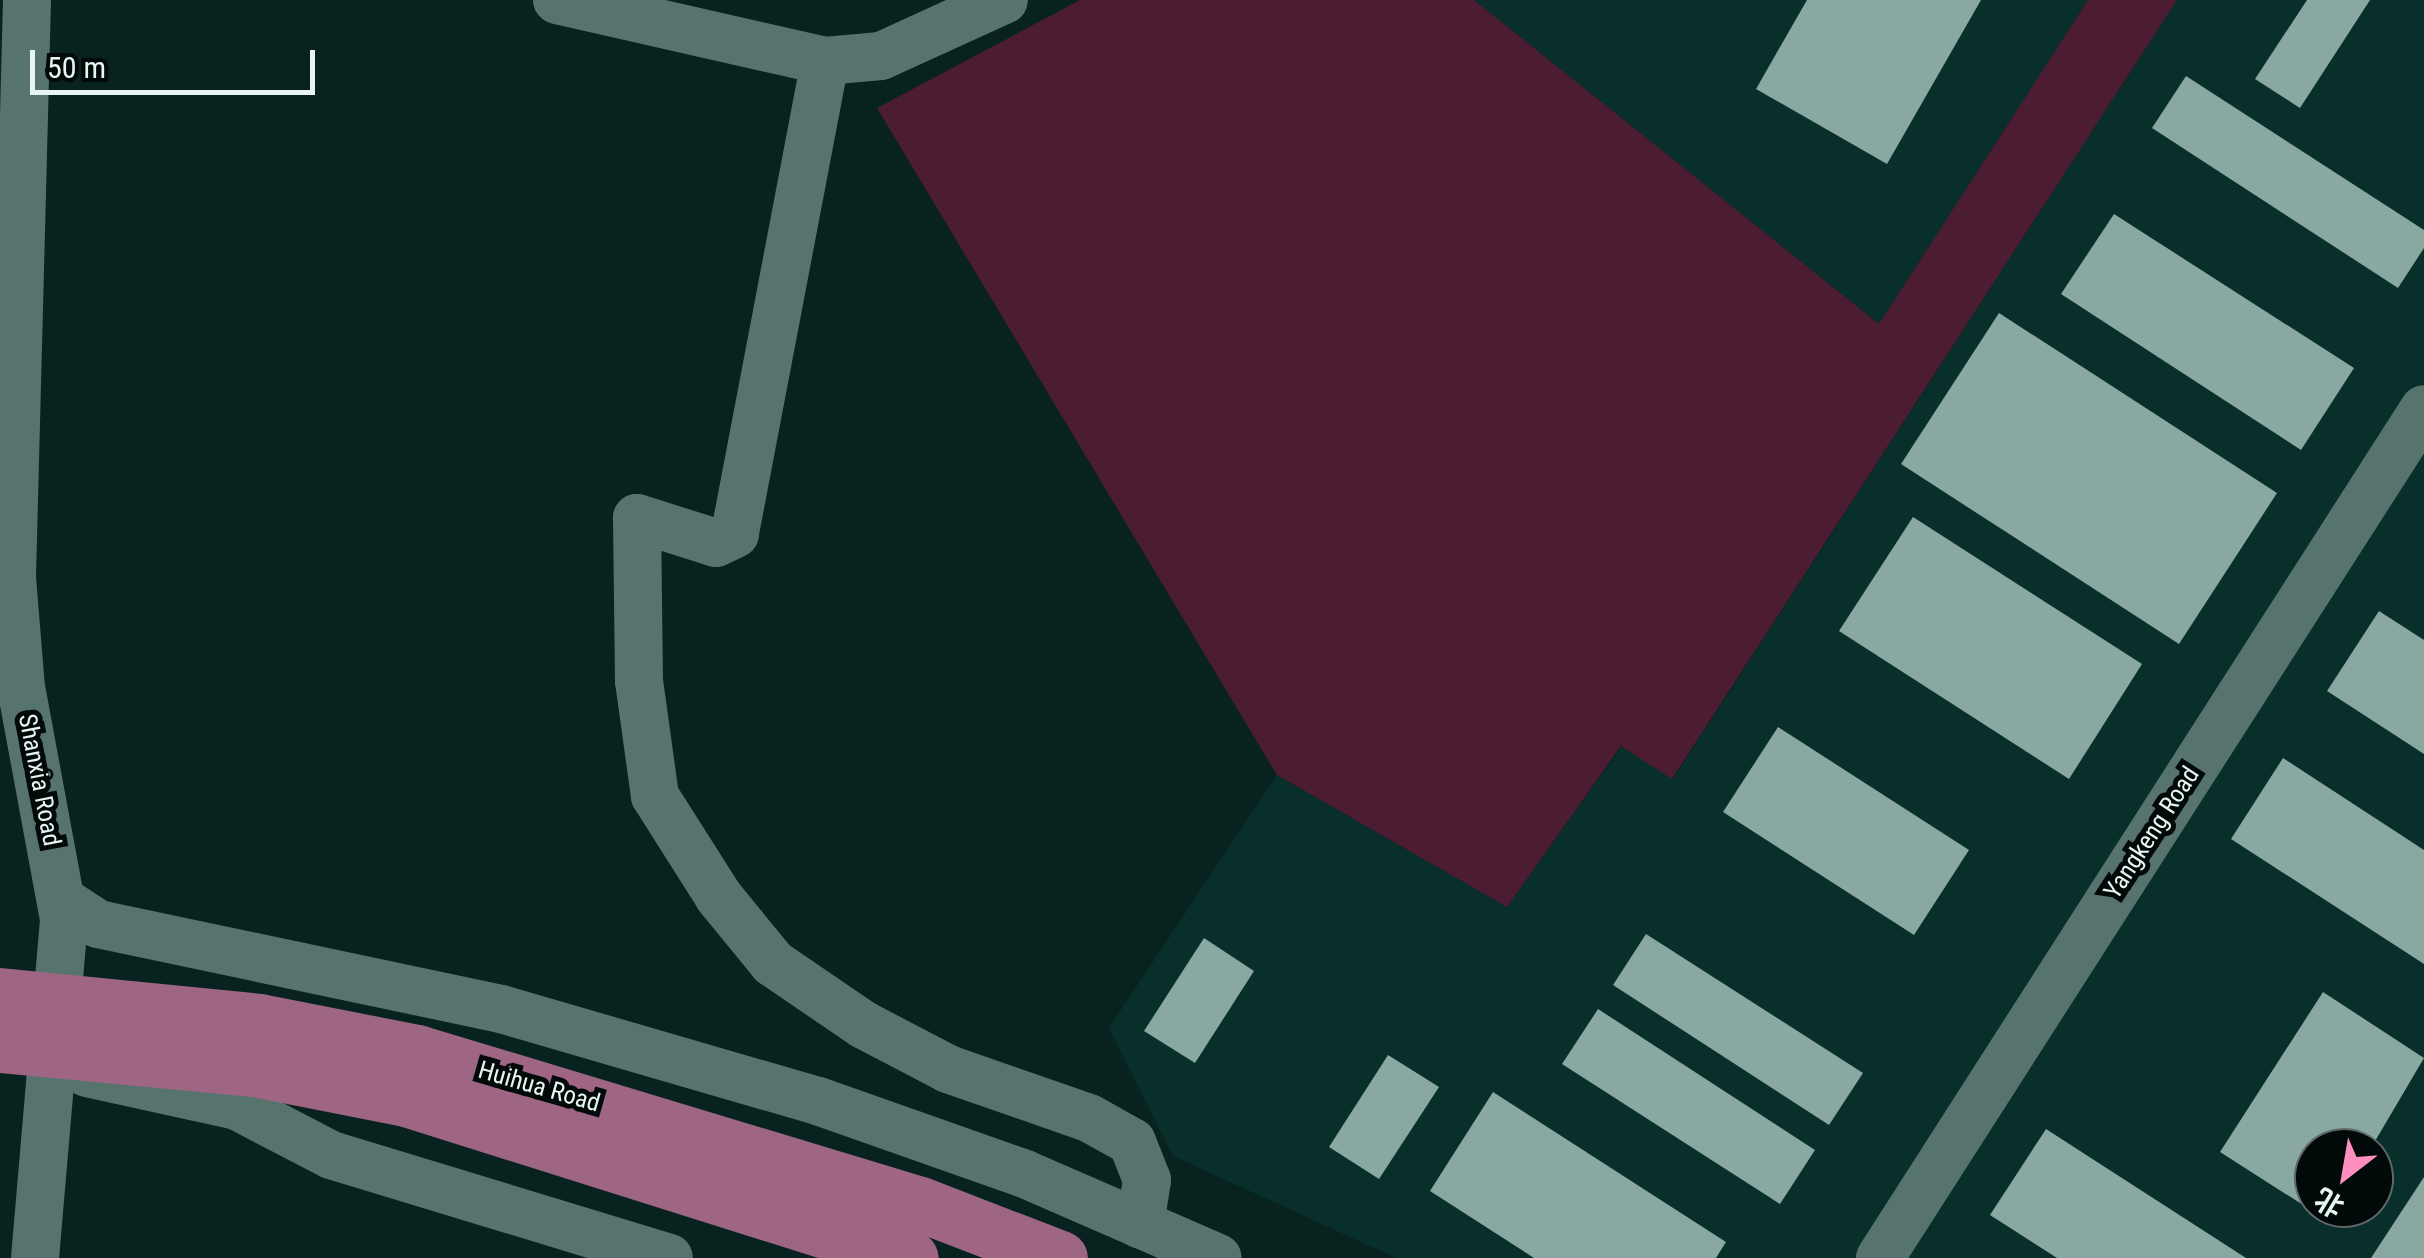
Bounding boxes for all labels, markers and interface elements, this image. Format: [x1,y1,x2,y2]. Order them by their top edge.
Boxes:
scale bar [35,30,320,92]
text: 50 m [47,50,106,85]
street label: Shanxia Road [12,711,66,849]
street label: Yangkeng Road [2098,761,2206,905]
street label: Huihua Road [475,1055,603,1119]
north arrow [2294,1128,2394,1228]
text: 北 [2309,1181,2350,1224]

